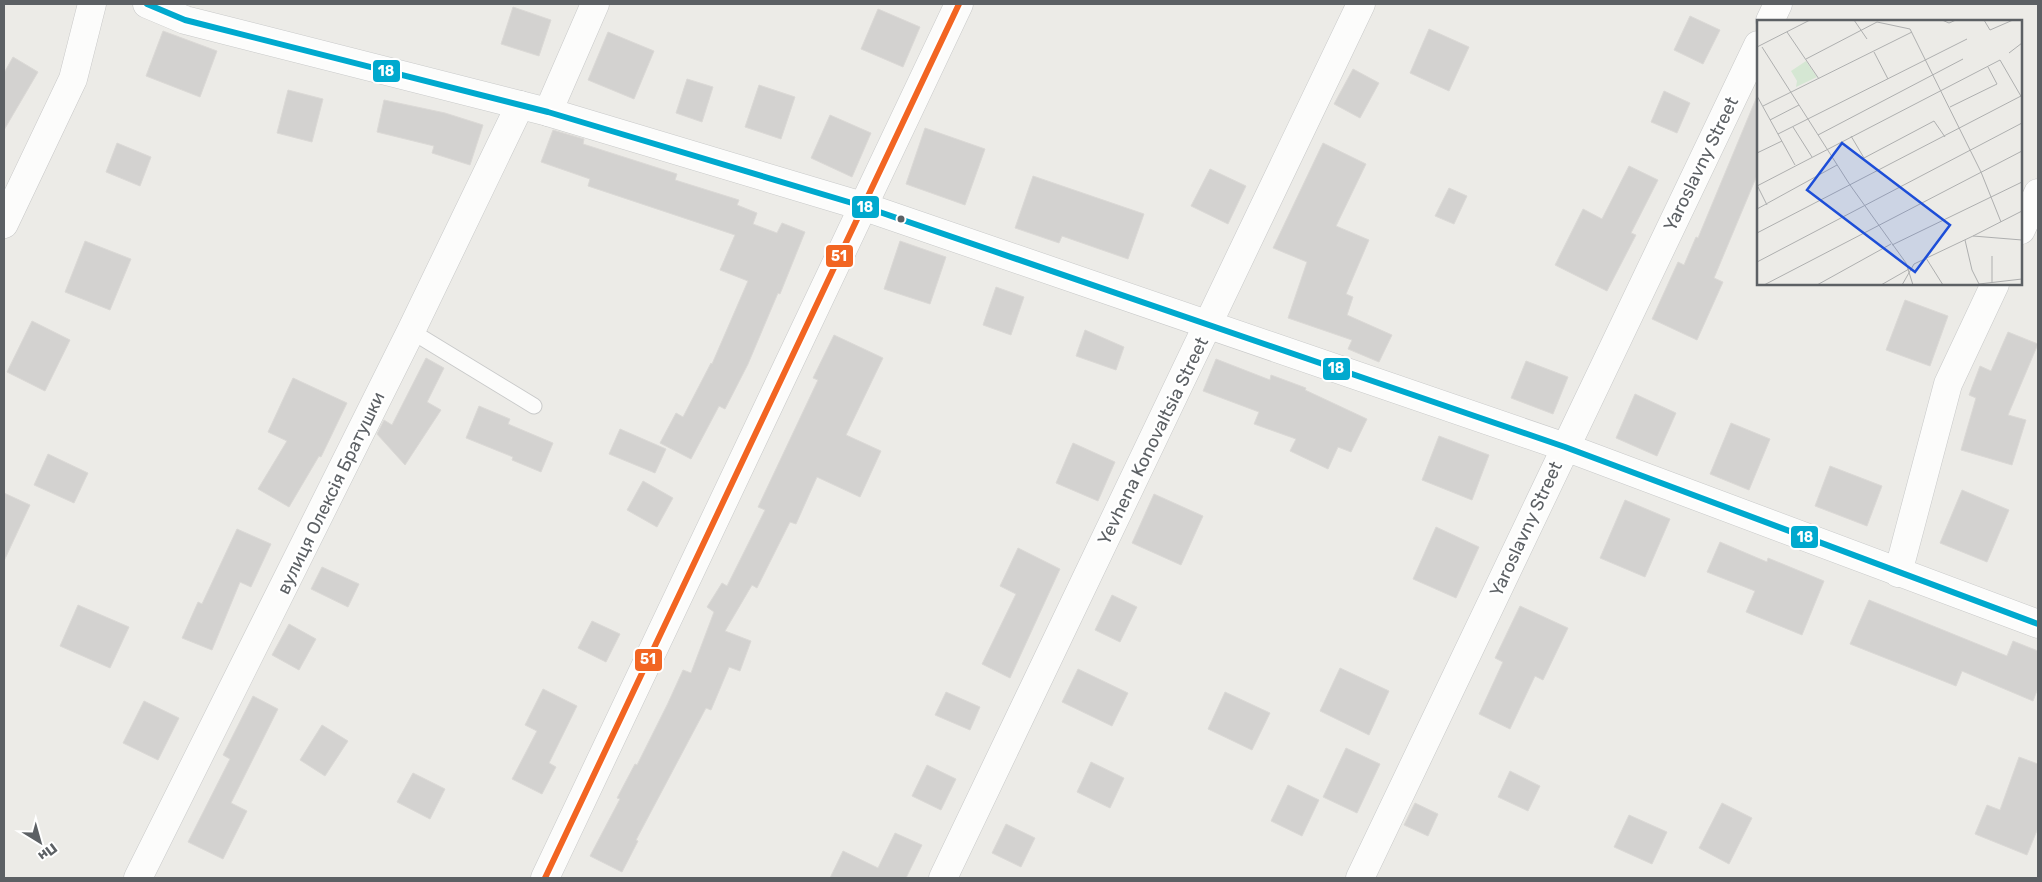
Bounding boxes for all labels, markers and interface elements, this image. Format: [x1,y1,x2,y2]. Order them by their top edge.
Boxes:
inset map [1757,20,2022,285]
line badge: 18 [372,59,401,83]
text: 18 [378,63,394,80]
street label: Yaroslavny Street [1659,93,1743,235]
line badge: 18 [851,195,880,219]
text: 18 [857,199,873,216]
unlabelled marker [896,214,906,224]
line badge: 51 [825,244,854,268]
text: 51 [831,248,847,265]
street label: Yevhena Konovaltsia Street [1093,333,1213,549]
line badge: 18 [1322,357,1351,381]
text: 18 [1328,360,1344,377]
street label: вулиця Олексія Братушки [272,388,390,598]
street label: Yaroslavny Street [1485,458,1567,600]
line badge: 18 [1790,525,1819,549]
text: 18 [1797,529,1813,546]
line badge: 51 [634,648,663,672]
text: 51 [640,651,656,668]
north arrow [15,817,65,867]
text: Пн [35,839,60,865]

